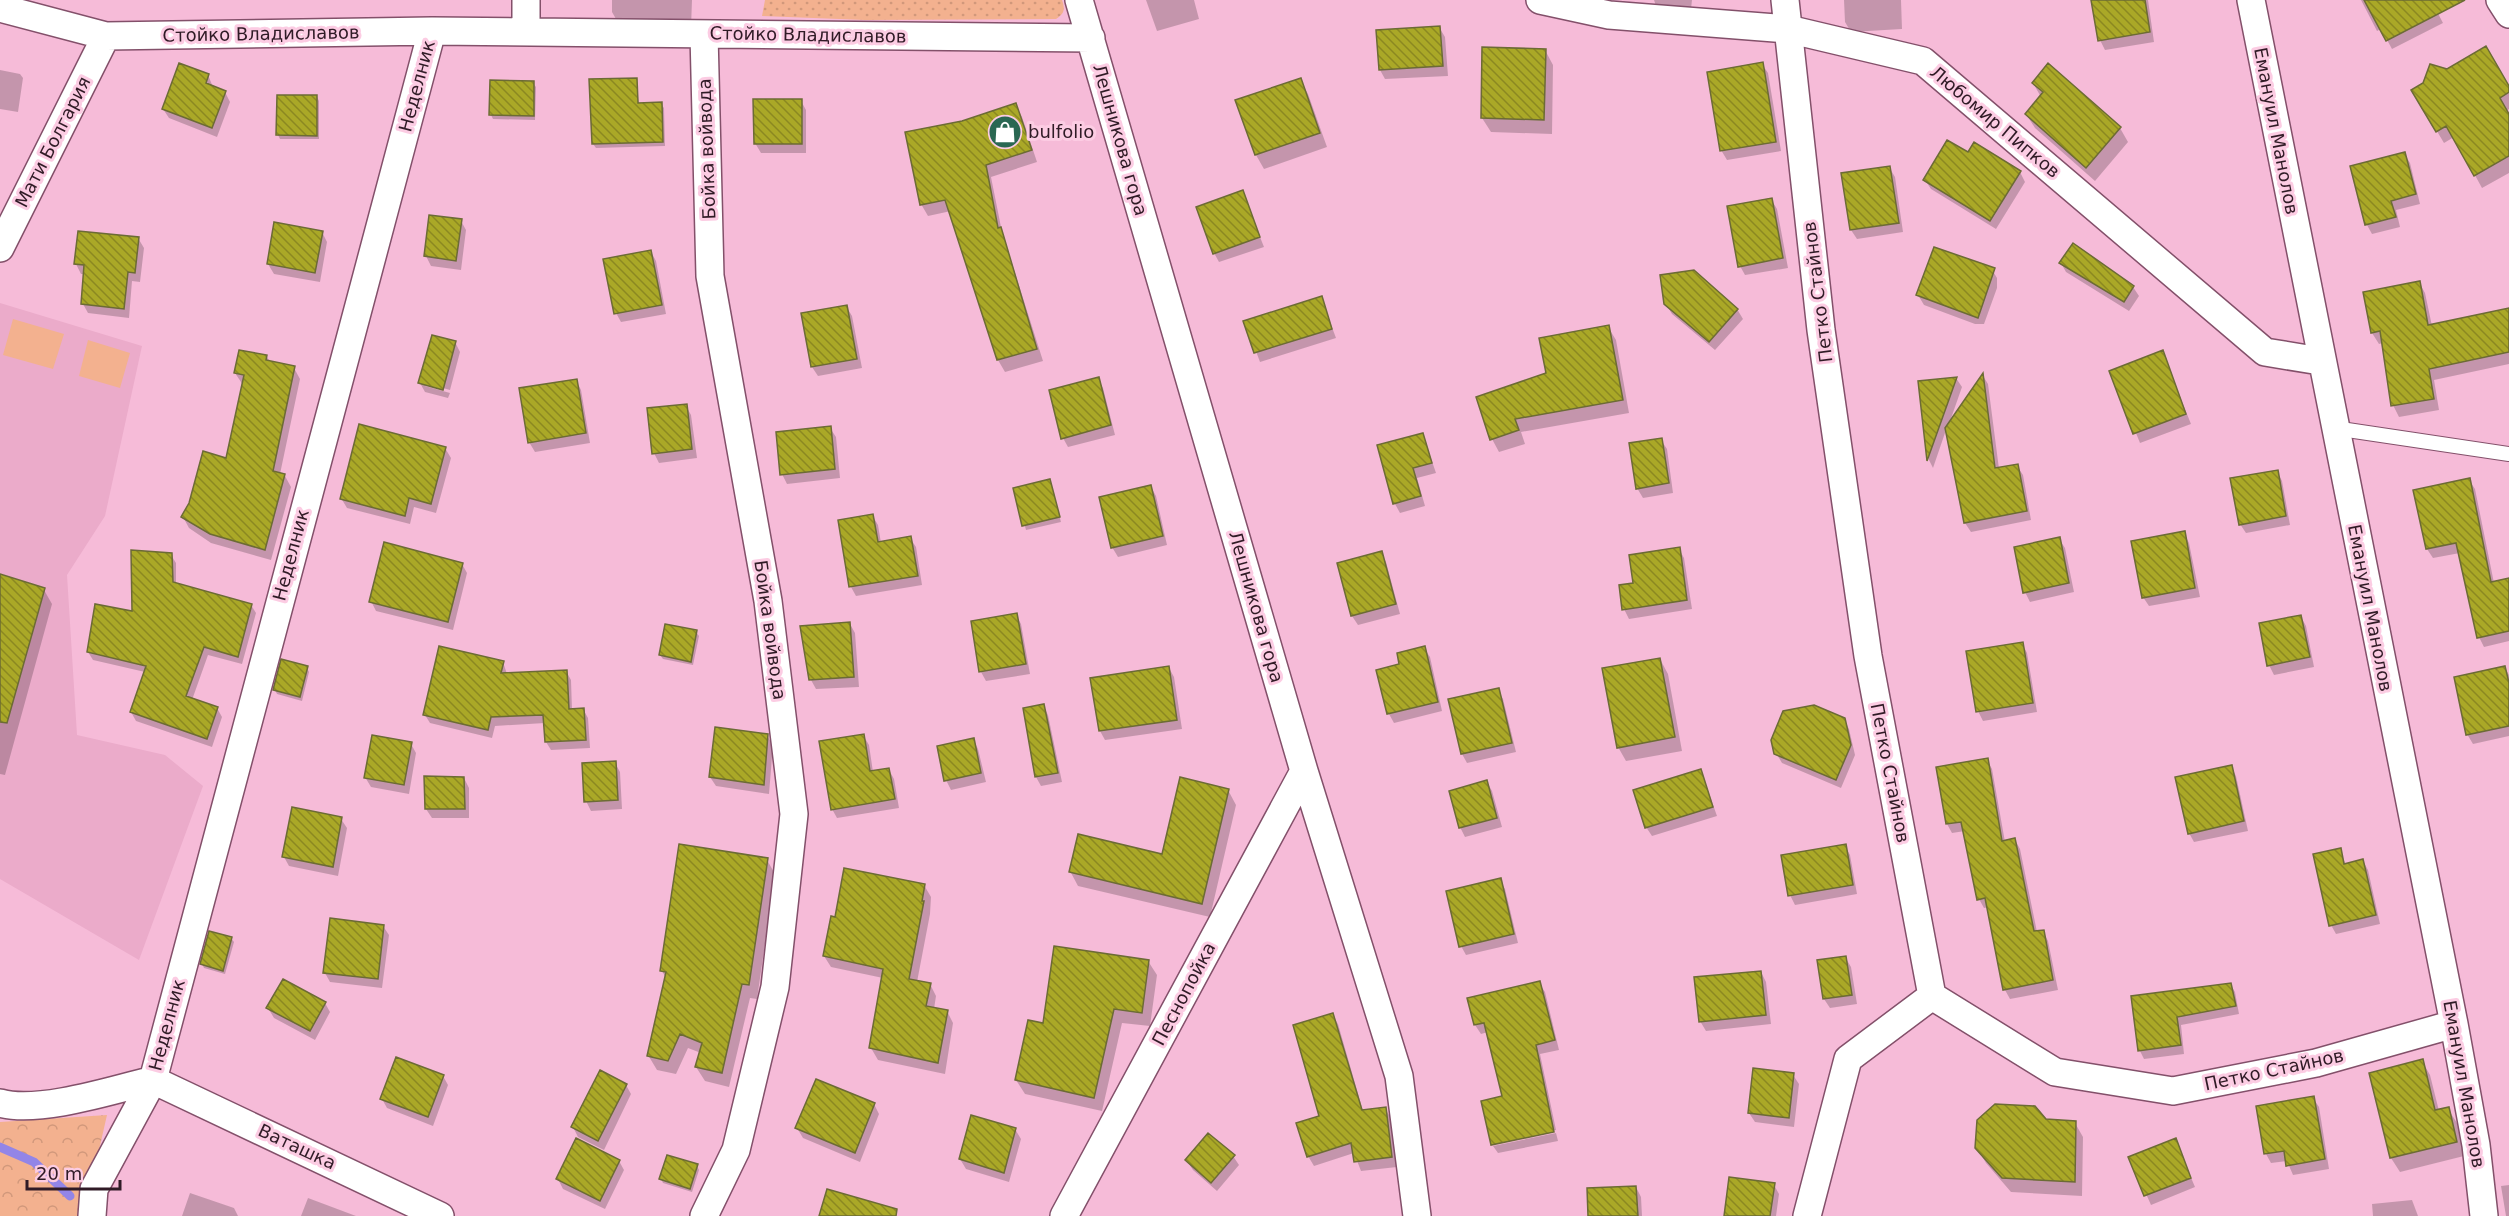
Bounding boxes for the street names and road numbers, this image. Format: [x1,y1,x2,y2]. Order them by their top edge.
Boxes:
street label: Стойко Владиславов [162,21,360,46]
street label: Стойко Владиславов [709,22,907,47]
street label: Неделник [394,38,439,134]
street label: Емануил Манолов [2250,46,2303,216]
street label: Любомир Пипков [1926,61,2064,182]
street label: Лешникова гора [1089,62,1152,218]
street label: Мати Болгария [11,73,95,211]
street label: Бойка войвода [694,78,719,220]
street label: Петко Стайнов [1798,220,1837,364]
street label: Неделник [268,507,313,603]
street label: Емануил Манолов [2344,523,2397,693]
street label: Лешникова гора [1225,529,1288,685]
street label: Бойка войвода [750,559,791,701]
street label: Петко Стайнов [1867,701,1914,845]
street label: Песнопойка [1148,939,1220,1049]
street label: Неделник [144,977,189,1073]
street label: Емануил Манолов [2439,998,2490,1169]
street label: Петко Стайнов [2202,1044,2345,1095]
street label: Ваташка [255,1119,339,1174]

